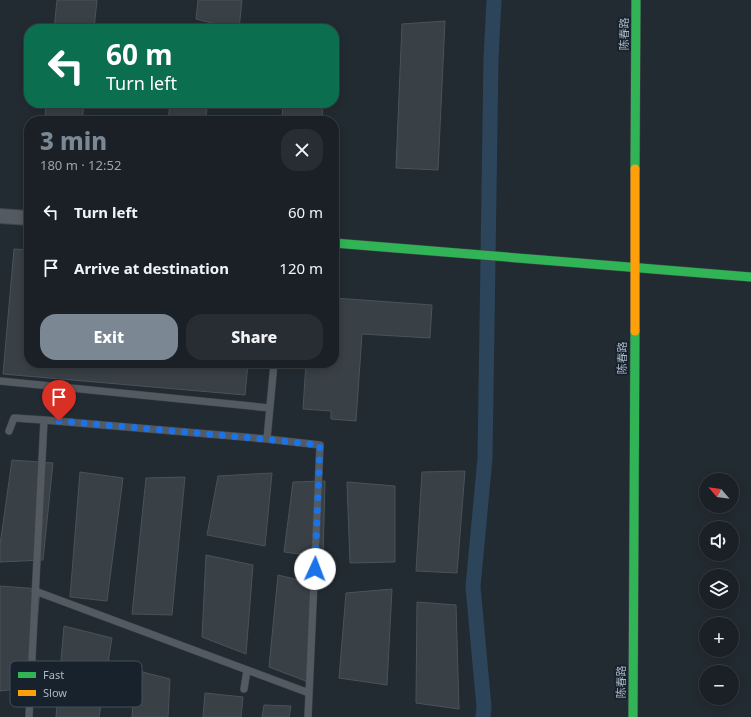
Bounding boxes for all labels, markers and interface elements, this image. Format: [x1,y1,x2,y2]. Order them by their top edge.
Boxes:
street label: 陈春路 [616,18,631,51]
text: 60 m [106,35,173,73]
icon: left [40,40,92,92]
text: Turn left [106,71,177,95]
text: 3 min [40,124,107,157]
button: close [281,129,323,171]
text: 180 m · 12:52 [40,156,121,174]
icon: left [40,201,62,223]
text: Turn left [74,202,138,222]
text: 60 m [288,202,323,222]
icon: arrive [40,257,62,279]
text: Arrive at destination [74,258,229,278]
text: 120 m [279,258,323,278]
button: Exit [40,314,178,360]
button: Share [186,314,323,360]
street label: 陈春路 [614,342,629,375]
pin [42,380,76,421]
icon: arrive [48,386,70,408]
north arrow [699,473,739,513]
map controls [699,473,739,705]
button: sound [699,521,739,561]
position arrow [294,548,336,590]
button: layers [699,569,739,609]
button: + [699,617,739,657]
legend [10,661,142,707]
button: − [699,665,739,705]
street label: 陈春路 [613,666,628,699]
text: Fast [43,667,64,682]
text: Slow [43,685,67,700]

